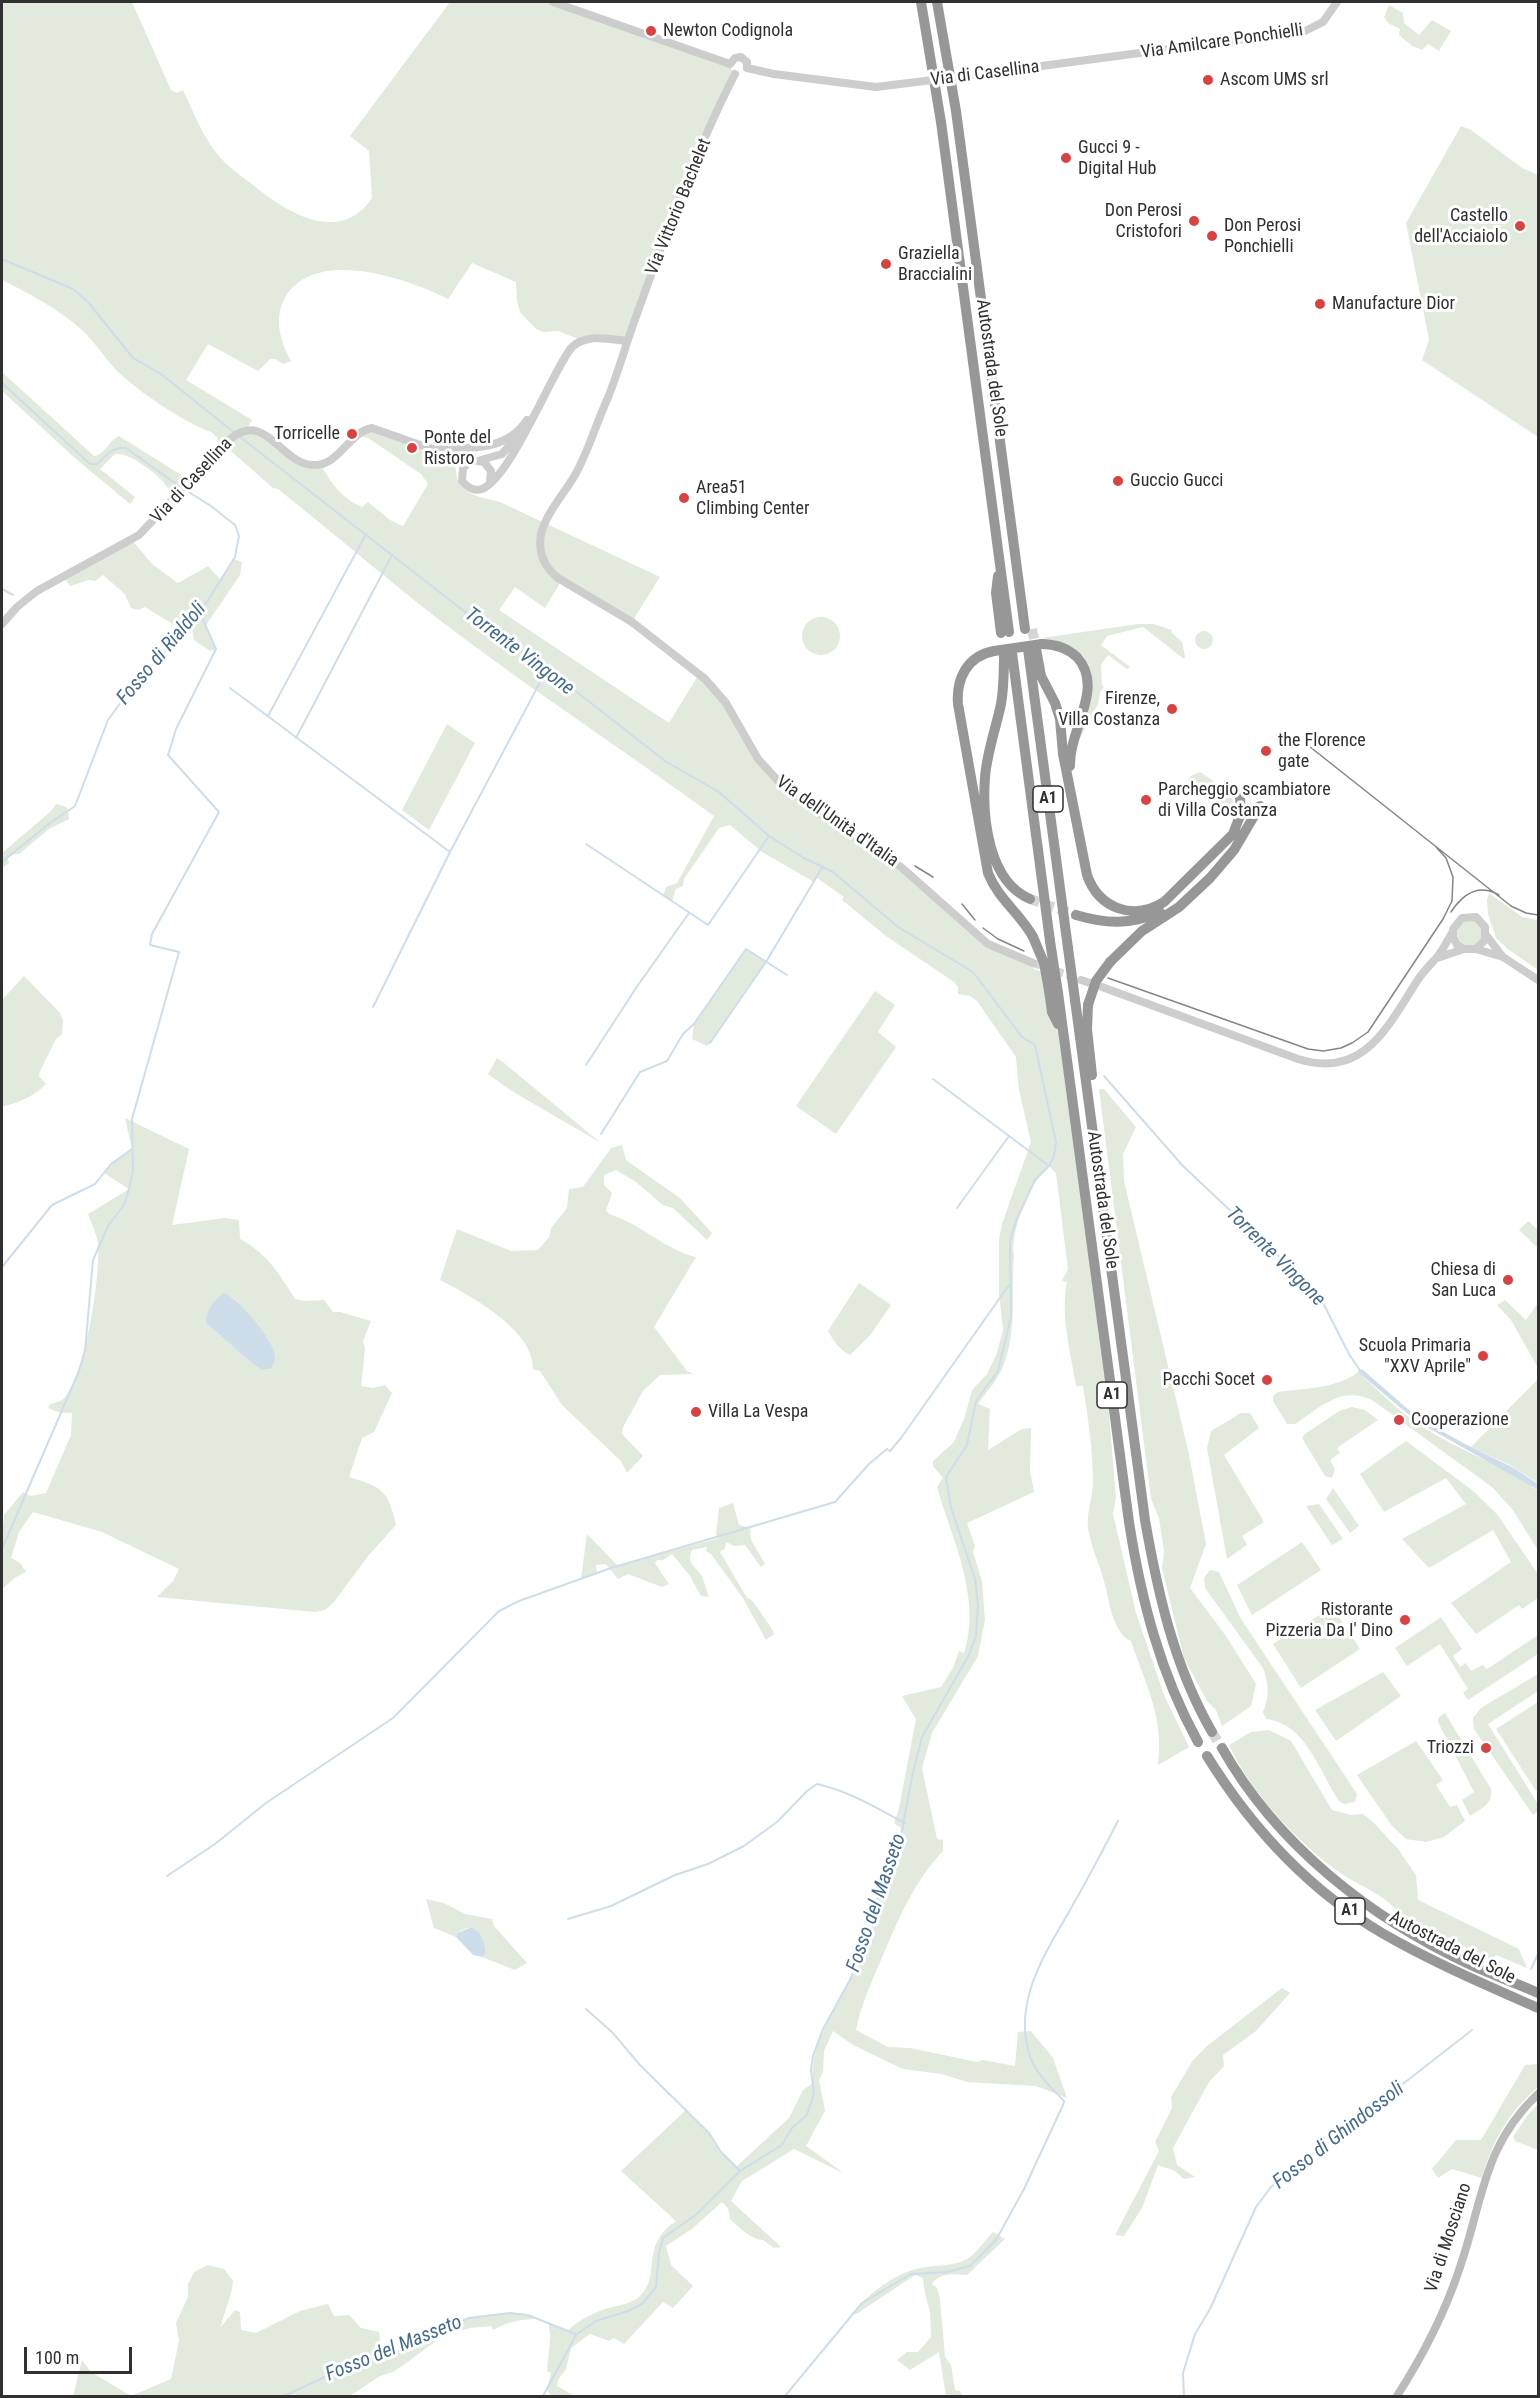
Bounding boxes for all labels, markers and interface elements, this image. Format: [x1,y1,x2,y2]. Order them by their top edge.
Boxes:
place label: Newton Codignola [663,20,793,42]
street label: Via Amilcare Ponchielli [1140,20,1304,64]
marker: Newton Codignola [644,24,658,38]
street label: Via di Casellina [929,57,1041,91]
place label: Ascom UMS srl [1220,69,1329,91]
marker: Ascom UMS srl [1201,73,1215,87]
street label: Via Vittorio Bachelet [642,136,716,278]
place label: Gucci 9 - Digital Hub [1078,137,1156,180]
marker: Gucci 9 - Digital Hub [1059,151,1073,165]
place label: Don Perosi Cristofori [1105,200,1182,242]
place label: Castello dell'Acciaiolo [1414,205,1508,248]
marker: Don Perosi Cristofori [1187,214,1201,228]
place label: Don Perosi Ponchielli [1224,215,1301,258]
marker: Castello dell'Acciaiolo [1513,219,1527,233]
marker: Don Perosi Ponchielli [1205,229,1219,243]
place label: Graziella Braccialini [898,243,972,286]
marker: Graziella Braccialini [879,257,893,271]
place label: Manufacture Dior [1332,293,1455,315]
marker: Manufacture Dior [1313,297,1327,311]
street label: Autostrada del Sole [971,298,1011,438]
place label: Torricelle [274,423,340,445]
marker: Torricelle [345,427,359,441]
place label: Ponte del Ristoro [424,427,491,470]
street label: Via di Casellina [147,434,237,528]
marker: Ponte del Ristoro [405,441,419,455]
place label: Guccio Gucci [1130,470,1223,492]
marker: Guccio Gucci [1111,474,1125,488]
place label: Area51 Climbing Center [696,477,809,520]
marker: Area51 Climbing Center [677,491,691,505]
water label: Fosso di Rialdoli [112,598,212,710]
water label: Torrente Vingone [460,603,578,701]
place label: Firenze, Villa Costanza [1058,688,1160,730]
marker: Firenze, Villa Costanza [1165,702,1179,716]
place label: the Florence gate [1278,730,1366,772]
marker: the Florence gate [1259,744,1273,758]
street label: Via dell'Unità d'Italia [772,772,902,872]
place label: Parcheggio scambiatore di Villa Costanza [1158,779,1331,822]
road number: A1 [1033,786,1063,812]
marker: Parcheggio scambiatore di Villa Costanza [1139,793,1153,807]
street label: Autostrada del Sole [1082,1130,1122,1270]
water label: Torrente Vingone [1220,1202,1330,1312]
place label: Chiesa di San Luca [1431,1259,1496,1302]
marker: Chiesa di San Luca [1501,1273,1515,1287]
place label: Scuola Primaria "XXV Aprile" [1359,1335,1471,1378]
marker: Scuola Primaria "XXV Aprile" [1476,1349,1490,1363]
place label: Pacchi Socet [1162,1369,1255,1391]
marker: Pacchi Socet [1260,1373,1274,1387]
road number: A1 [1097,1382,1127,1408]
place label: Villa La Vespa [708,1401,808,1423]
marker: Villa La Vespa [689,1405,703,1419]
place label: Cooperazione [1411,1409,1509,1431]
marker: Cooperazione [1392,1413,1406,1427]
place label: Ristorante Pizzeria Da I' Dino [1265,1599,1393,1642]
marker: Ristorante Pizzeria Da I' Dino [1398,1613,1412,1627]
place label: Triozzi [1427,1737,1474,1759]
marker: Triozzi [1479,1741,1493,1755]
water label: Fosso del Masseto [842,1831,912,1975]
road number: A1 [1335,1898,1365,1924]
street label: Autostrada del Sole [1385,1907,1519,1989]
water label: Fosso di Ghindossoli [1269,2077,1409,2195]
street label: Via di Mosciano [1421,2181,1477,2295]
water label: Fosso del Masseto [322,2311,466,2387]
scale bar [27,2335,135,2373]
text: 100 m [35,2347,79,2368]

